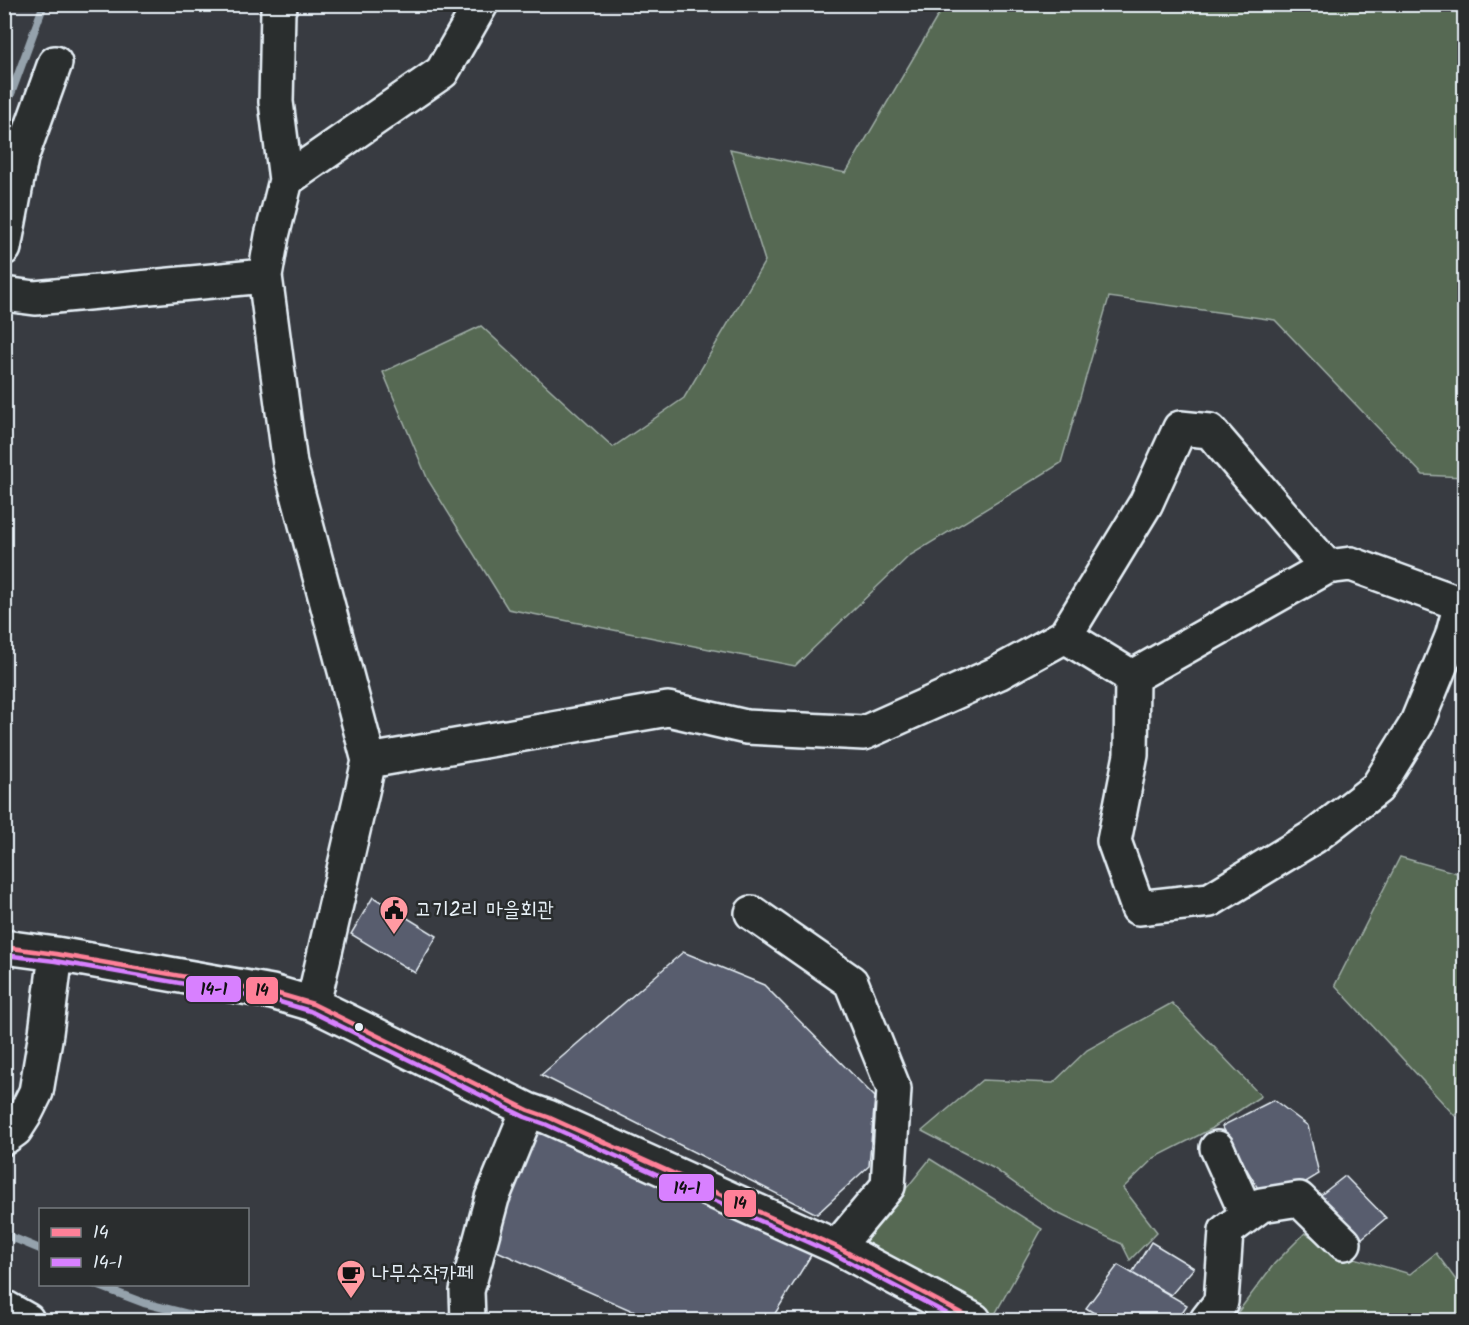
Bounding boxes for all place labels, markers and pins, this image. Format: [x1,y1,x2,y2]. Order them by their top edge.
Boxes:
public building icon: 고기2리 마을회관 [378,894,410,936]
place label: 고기2리 마을회관 [415,894,554,927]
unlabelled marker [353,1021,365,1033]
cafe icon: 나무수작카페 [335,1258,367,1300]
place label: 나무수작카페 [372,1258,473,1291]

